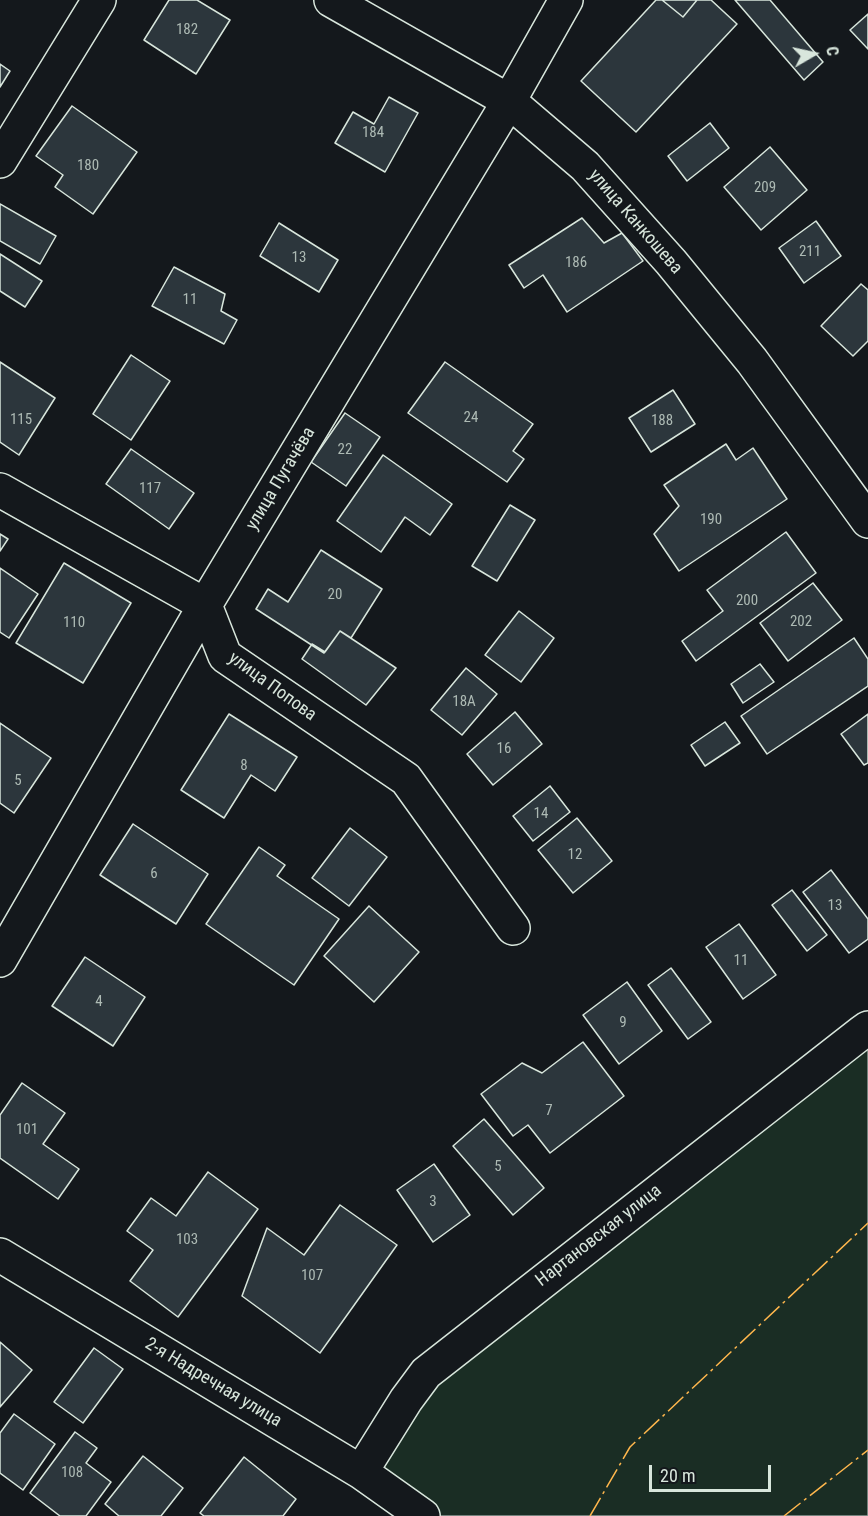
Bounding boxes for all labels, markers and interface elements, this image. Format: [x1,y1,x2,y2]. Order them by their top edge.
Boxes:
house number: 182 [176,21,198,39]
north arrow [784,24,844,84]
text: С [822,45,842,57]
house number: 184 [362,124,384,142]
house number: 180 [77,157,99,175]
street label: улица Канкошева [584,165,686,279]
house number: 209 [754,179,776,197]
house number: 211 [799,243,821,261]
house number: 13 [292,249,306,267]
house number: 186 [565,254,587,272]
house number: 11 [183,291,197,309]
house number: 24 [464,409,478,427]
house number: 115 [10,411,32,429]
house number: 188 [651,412,673,430]
street label: улица Пугачёва [242,424,320,534]
house number: 22 [338,441,352,459]
house number: 117 [139,480,161,498]
house number: 190 [700,511,722,529]
house number: 20 [328,586,342,604]
house number: 200 [736,592,758,610]
house number: 202 [790,613,812,631]
house number: 110 [63,614,85,632]
street label: улица Попова [224,648,320,726]
house number: 18А [452,693,476,711]
house number: 16 [497,740,511,758]
house number: 8 [240,757,248,775]
house number: 5 [14,772,22,790]
house number: 14 [534,805,548,823]
house number: 12 [568,846,582,864]
house number: 6 [150,865,158,883]
house number: 13 [828,897,842,915]
house number: 11 [734,952,748,970]
house number: 4 [95,993,103,1011]
house number: 9 [619,1014,627,1032]
house number: 7 [545,1102,553,1120]
house number: 101 [16,1121,38,1139]
house number: 5 [494,1158,502,1176]
street label: Нартановская улица [532,1180,666,1292]
house number: 3 [429,1193,437,1211]
house number: 103 [176,1231,198,1249]
house number: 107 [301,1267,323,1285]
street label: 2-я Надречная улица [141,1334,285,1432]
scale bar [652,1453,774,1491]
house number: 108 [61,1464,83,1482]
text: 20 m [660,1465,695,1486]

